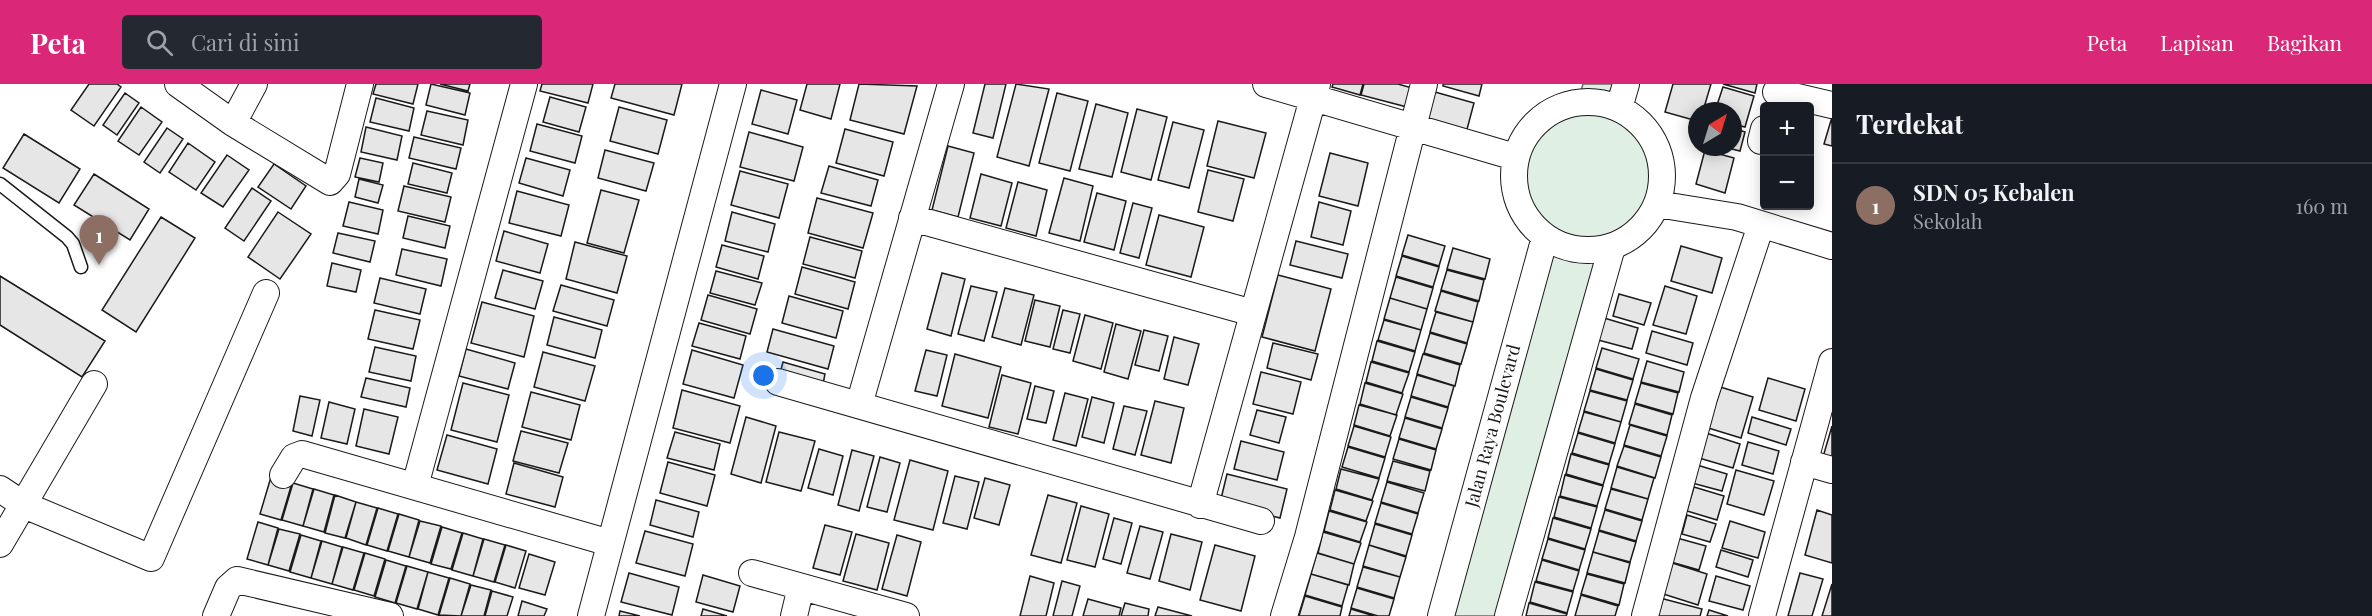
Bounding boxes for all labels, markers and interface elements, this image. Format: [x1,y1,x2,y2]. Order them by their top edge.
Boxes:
search box [122,15,542,69]
text: Peta [30,24,86,61]
icon: search [143,26,176,59]
text: Cari di sini [191,27,299,57]
text: Peta [2087,28,2127,56]
text: Lapisan [2160,28,2234,56]
text: Bagikan [2267,28,2342,56]
north arrow [1688,102,1742,156]
map controls [1760,102,1814,210]
button: + [1760,102,1814,156]
text: Terdekat [1856,106,1963,141]
button: − [1760,156,1814,210]
text: SDN 05 Kebalen [1913,177,2075,207]
text: 1 [1872,192,1879,219]
text: 160 m [2296,192,2348,219]
text: Sekolah [1913,207,1983,234]
pin: 1 [80,216,118,265]
street label: Jalan Raya Boulevard [1458,341,1525,511]
your location [749,361,778,390]

